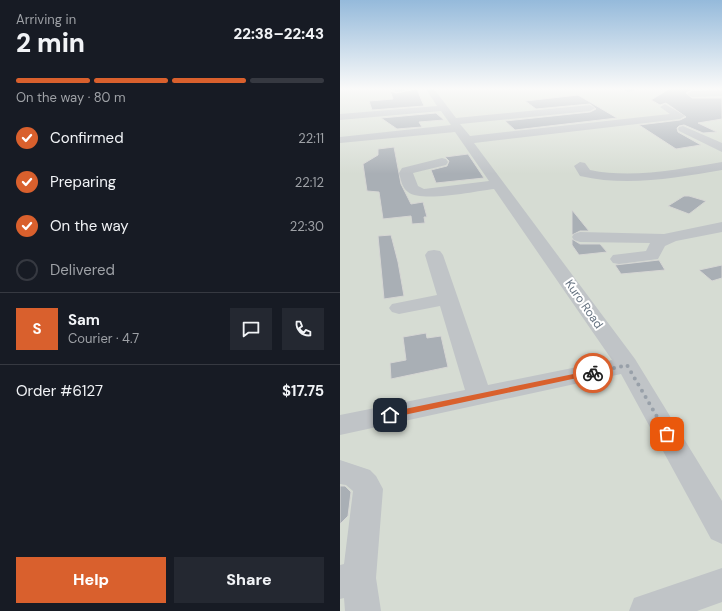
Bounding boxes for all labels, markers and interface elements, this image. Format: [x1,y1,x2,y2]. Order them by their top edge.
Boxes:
text: Arriving in [16,11,76,28]
text: 22:38–22:43 [234,24,324,44]
text: 2 min [16,26,85,60]
text: On the way · 80 m [16,89,126,106]
icon: check [16,127,38,149]
text: Confirmed [50,128,124,148]
text: 22:11 [298,130,324,147]
icon: check [16,171,38,193]
text: Preparing [50,172,116,192]
text: 22:12 [295,174,324,191]
icon: check [16,215,38,237]
text: On the way [50,216,129,236]
text: 22:30 [290,218,324,235]
text: Delivered [50,260,115,280]
street label: Kuro Road [561,276,607,332]
button: chat [230,308,272,350]
button: phone [282,308,324,350]
text: Sam [68,310,100,330]
text: S [32,319,42,339]
text: Courier · 4.7 [68,330,139,347]
courier [573,353,613,393]
icon: bike [582,362,604,384]
text: Order #6127 [16,381,103,401]
text: $17.75 [282,381,324,401]
pin [373,398,407,432]
icon: home [379,404,401,426]
pin [650,417,684,451]
icon: bag [656,423,678,445]
button: Help [16,557,166,603]
button: Share [174,557,324,603]

